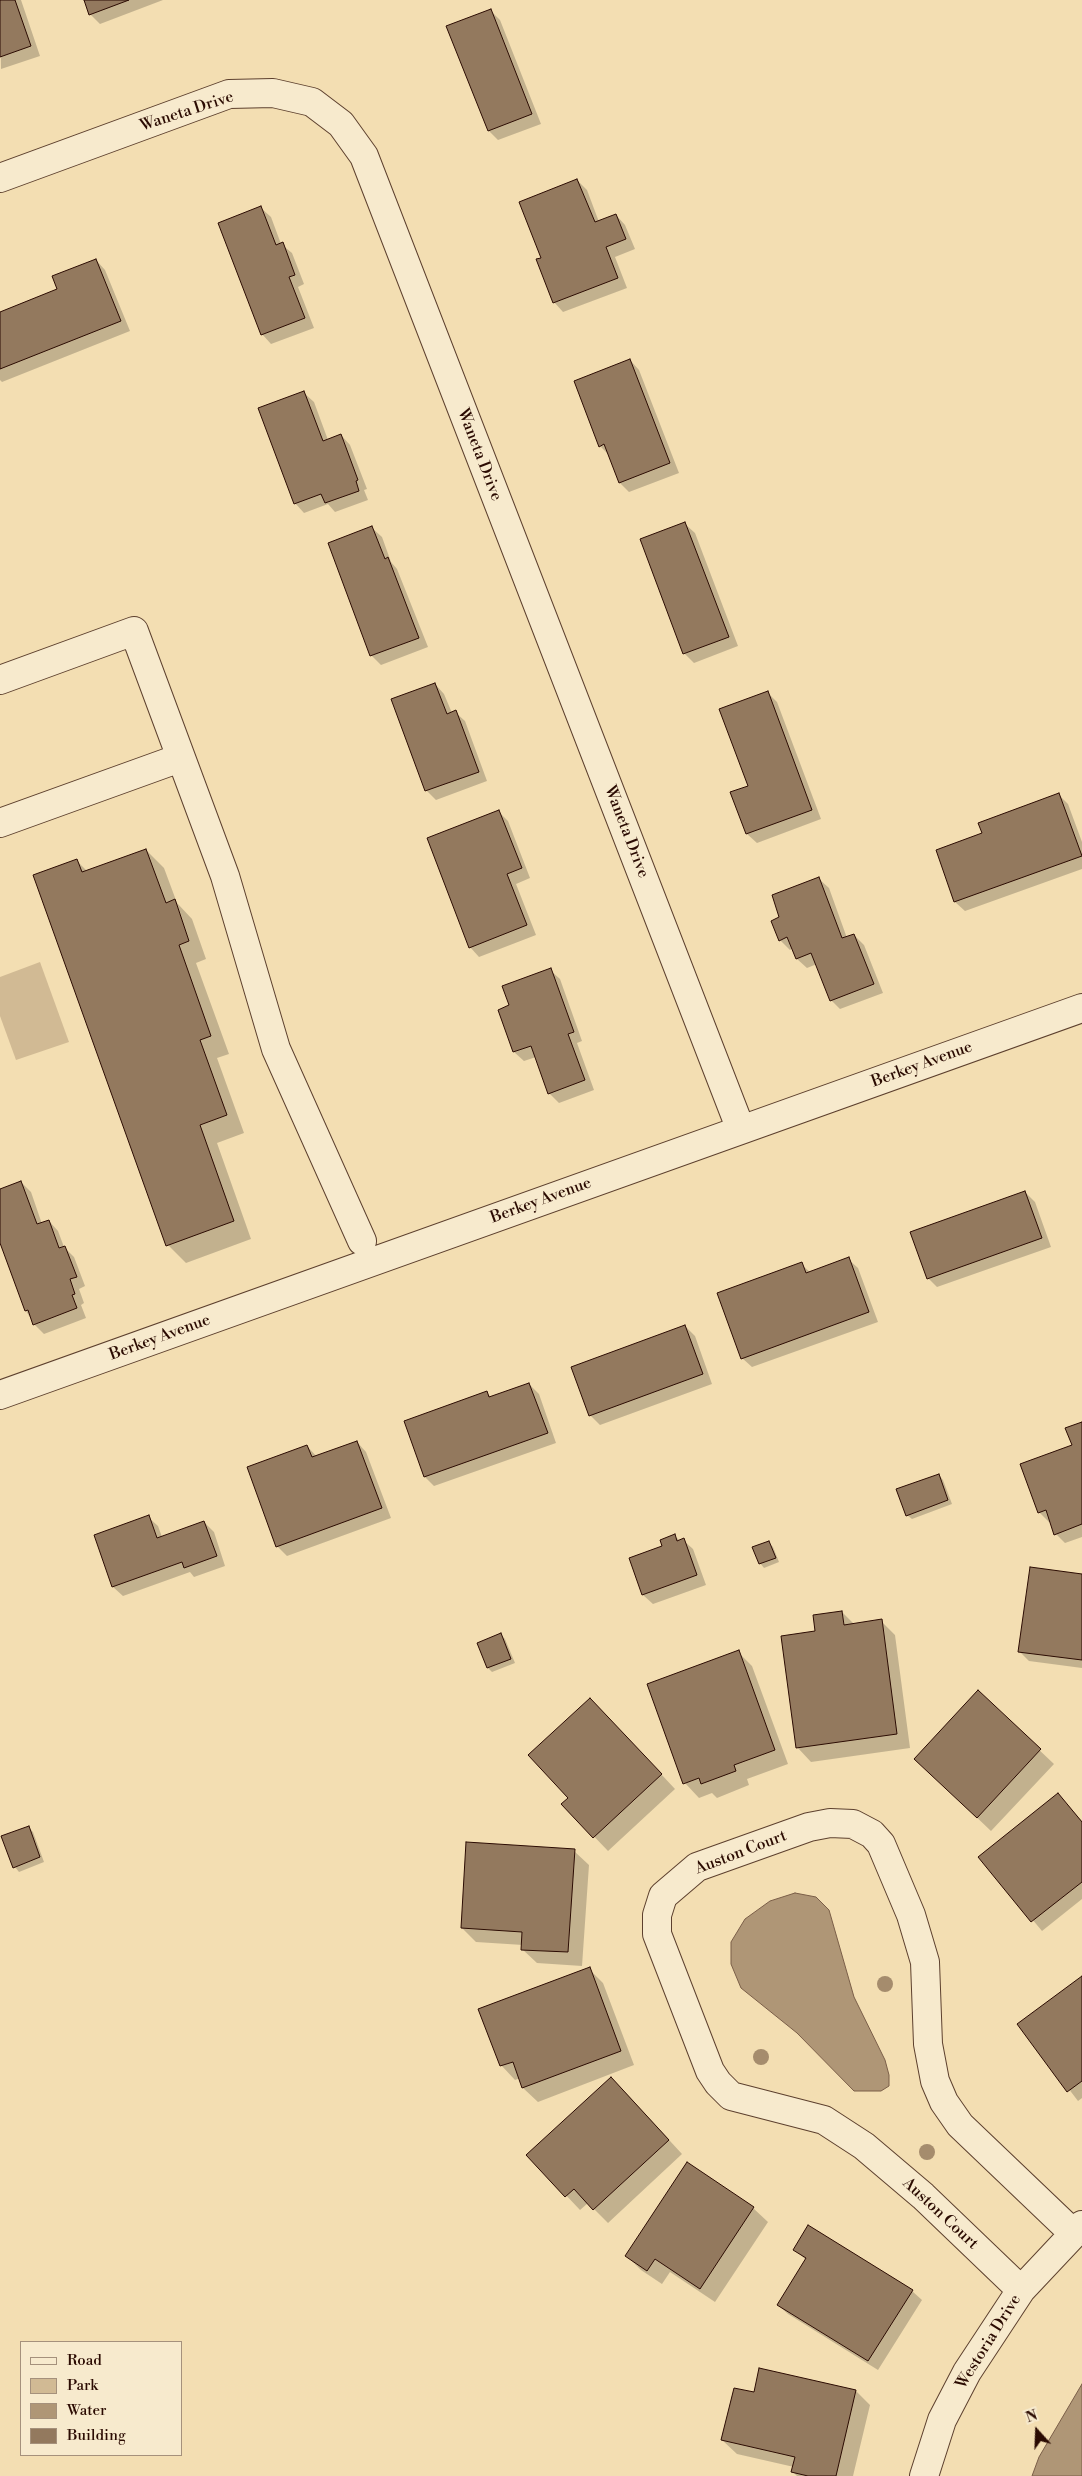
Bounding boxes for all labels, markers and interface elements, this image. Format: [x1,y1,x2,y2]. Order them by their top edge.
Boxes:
street label: Waneta Drive [138,88,236,136]
street label: Waneta Drive [453,406,505,504]
street label: Waneta Drive [600,783,652,881]
street label: Berkey Avenue [869,1038,975,1092]
street label: Berkey Avenue [488,1174,594,1228]
street label: Berkey Avenue [107,1311,213,1365]
street label: Auston Court [693,1827,789,1879]
street label: Auston Court [898,2174,982,2254]
street label: Westoria Drive [952,2291,1026,2393]
legend [20,2341,182,2456]
text: Road [67,2351,102,2370]
text: Park [67,2376,98,2395]
text: Water [67,2401,106,2420]
north arrow [1012,2406,1062,2456]
text: N [1024,2407,1040,2427]
text: Building [67,2426,126,2445]

